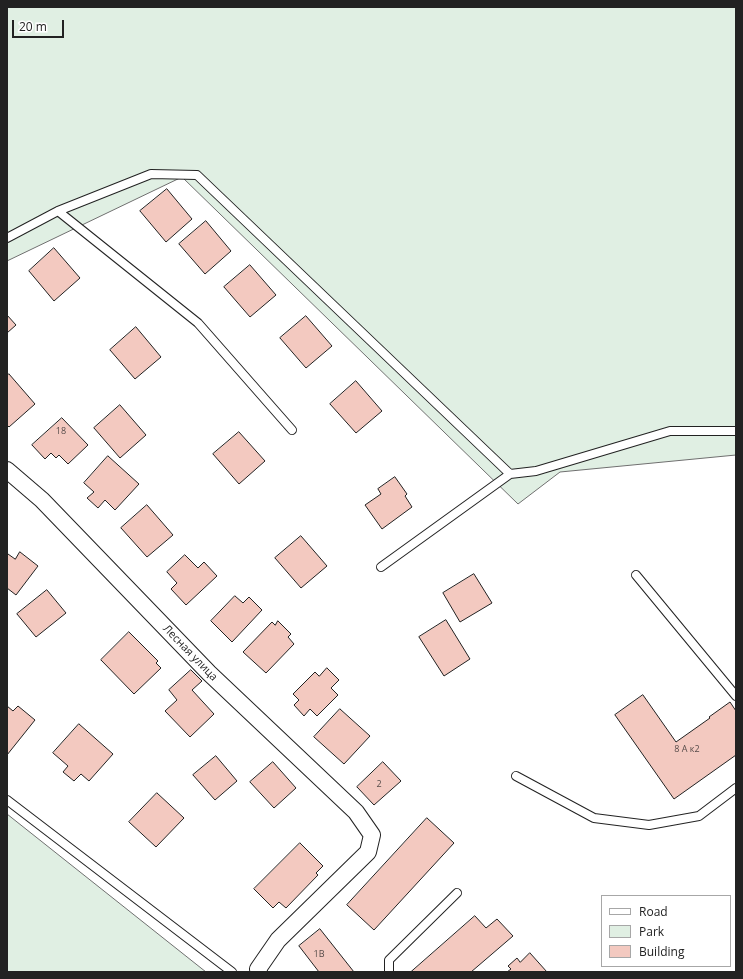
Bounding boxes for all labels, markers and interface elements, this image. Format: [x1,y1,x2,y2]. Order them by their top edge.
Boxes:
scale bar [14,12,66,38]
text: 20 m [19,18,47,35]
house number: 18 [56,426,66,436]
street label: Лесная улица [160,622,220,684]
house number: 8 А к2 [674,744,700,754]
house number: 2 [376,779,382,789]
legend [601,895,731,967]
text: Road [639,903,668,920]
text: Park [639,923,664,940]
text: Building [639,943,684,960]
house number: 1В [314,949,324,959]

